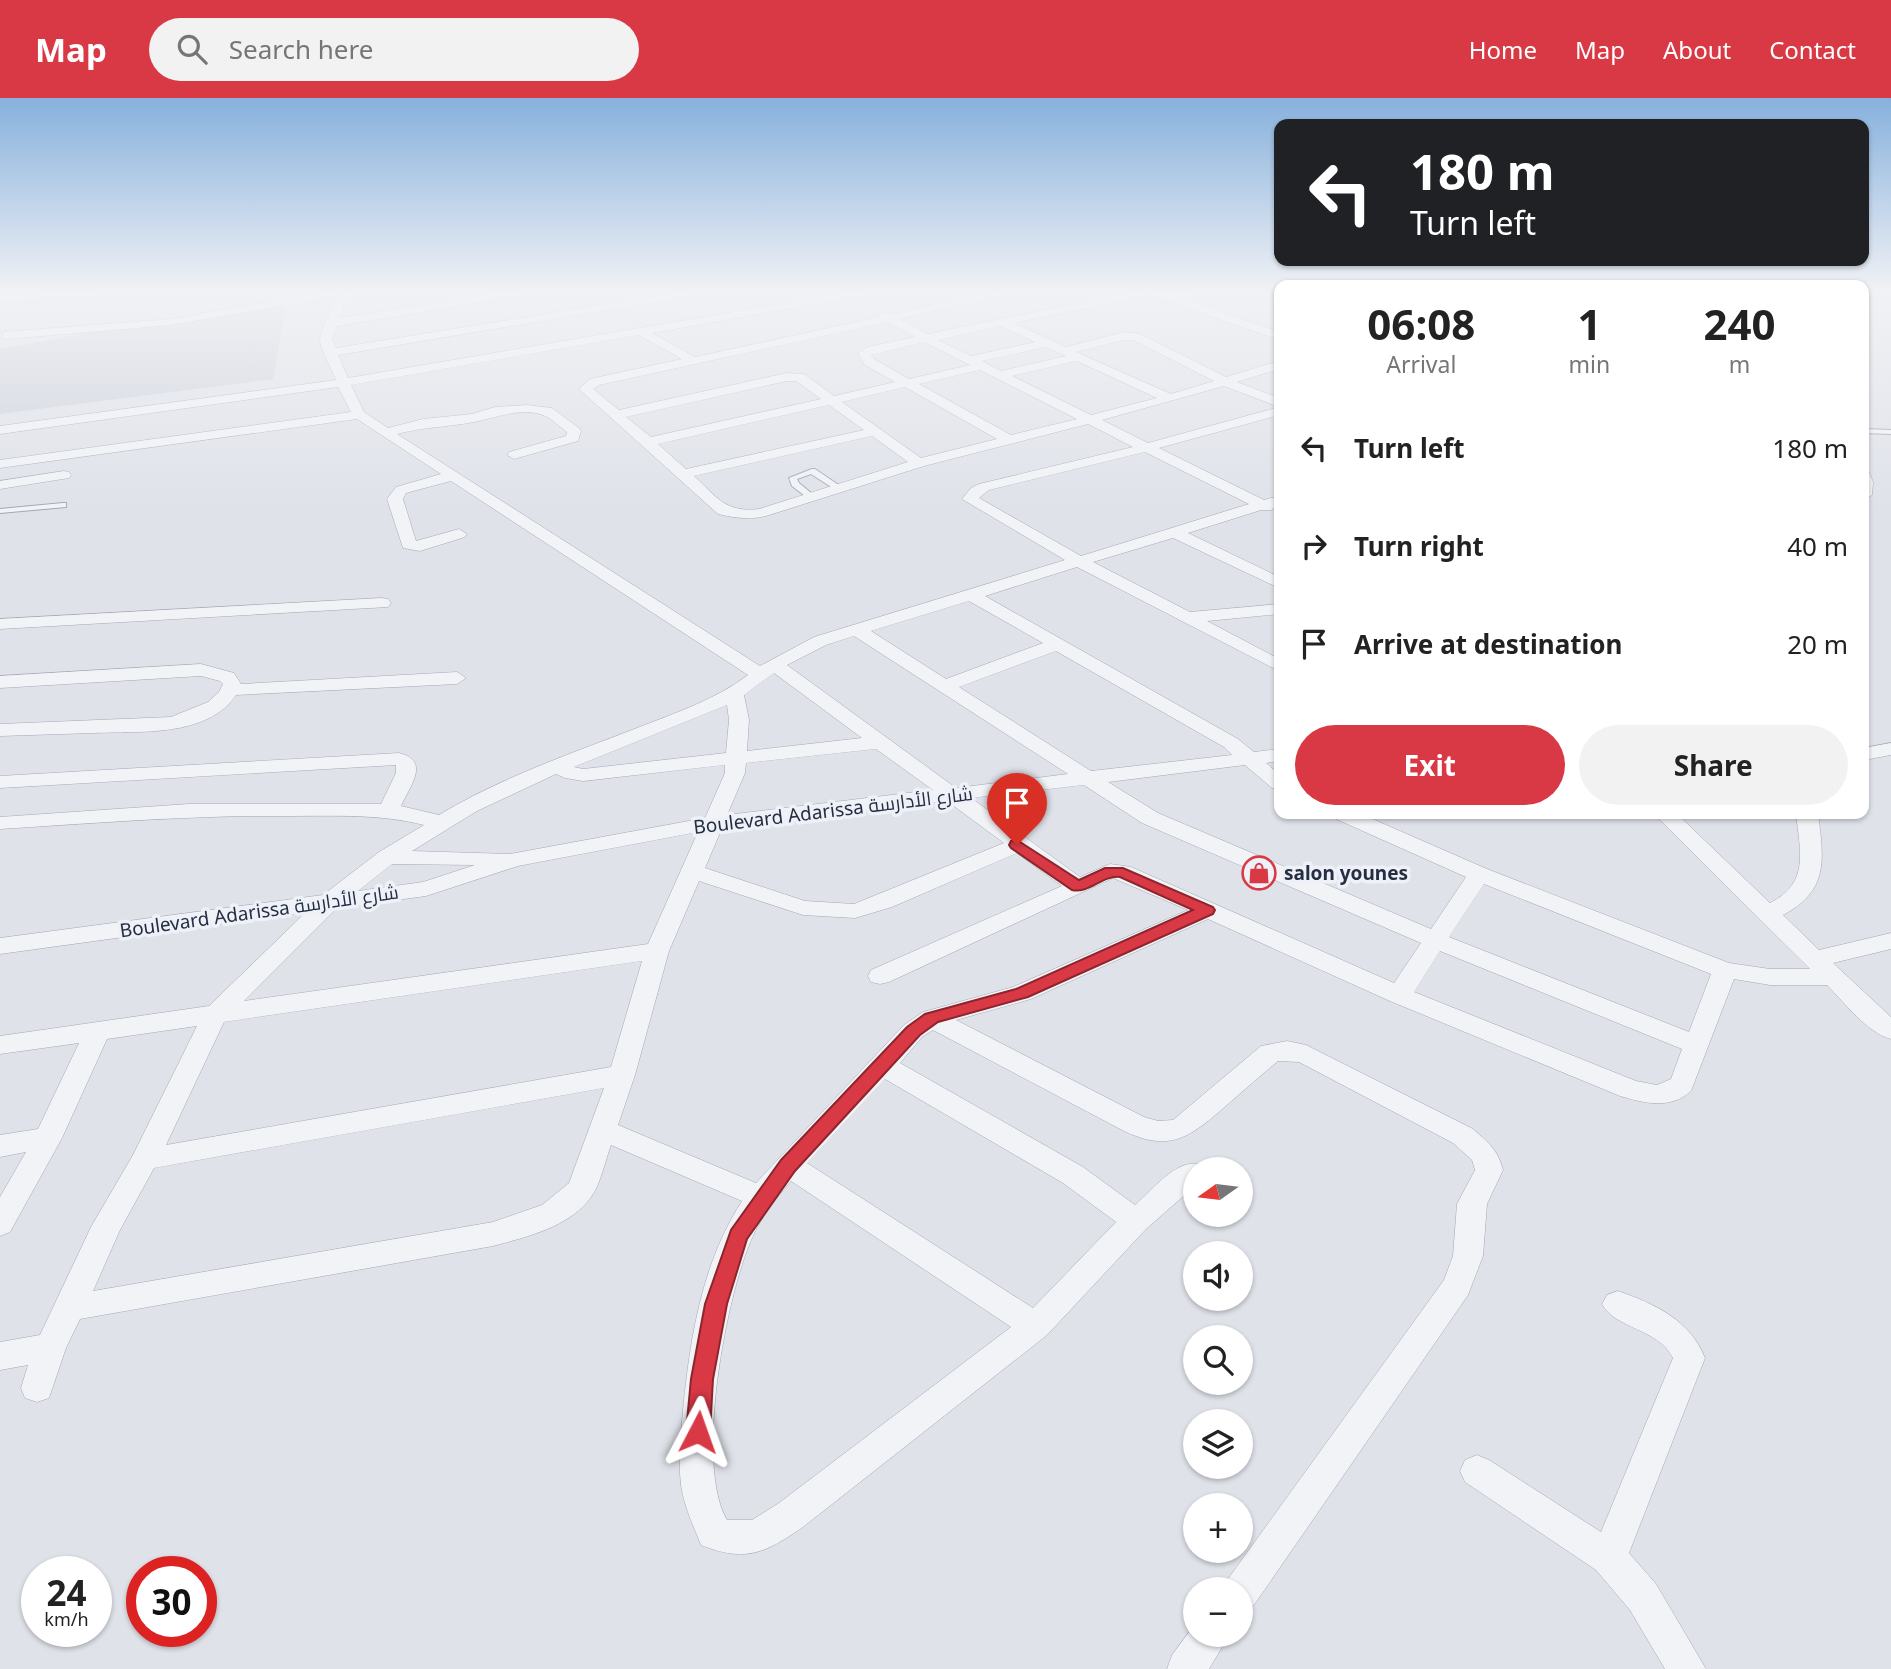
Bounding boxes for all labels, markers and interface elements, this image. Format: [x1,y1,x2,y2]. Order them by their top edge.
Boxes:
search box [149,18,639,81]
text: Map [35,27,107,72]
icon: search [173,30,211,68]
text: Search here [229,31,373,67]
text: Home [1469,33,1537,66]
text: Map [1575,33,1625,66]
text: About [1663,33,1731,66]
text: Contact [1769,33,1856,66]
text: 180 m [1410,138,1555,204]
icon: left [1295,147,1386,238]
text: Turn left [1410,201,1536,244]
text: 06:08 [1367,295,1475,352]
text: 1 [1577,295,1601,352]
text: 240 [1704,295,1776,352]
text: Arrival [1386,348,1456,380]
text: min [1569,348,1610,380]
text: m [1729,348,1750,380]
icon: left [1295,429,1333,467]
text: Turn left [1354,430,1465,466]
text: 180 m [1772,430,1848,466]
icon: right [1295,527,1333,565]
text: Turn right [1354,528,1484,564]
text: 40 m [1787,528,1848,564]
icon: arrive [1295,625,1333,663]
text: Arrive at destination [1354,626,1623,662]
text: 20 m [1787,626,1848,662]
button: Exit [1295,725,1565,805]
button: Share [1579,725,1848,805]
pin [987,773,1047,845]
street label: Boulevard Adarissa شارع الأدارسة [692,780,974,841]
icon: arrive [998,784,1036,822]
shop icon: salon younes [1240,854,1278,892]
place label: salon younes [1284,860,1408,886]
street label: Boulevard Adarissa شارع الأدارسة [118,879,400,944]
north arrow [1183,1157,1253,1227]
map controls [1183,1157,1253,1647]
button: sound [1183,1241,1253,1311]
button: search [1183,1325,1253,1395]
position arrow [661,1395,735,1469]
button: layers [1183,1409,1253,1479]
button: + [1183,1493,1253,1563]
speed limit sign: 30 [126,1556,217,1647]
text: 24 [46,1569,87,1616]
button: − [1183,1577,1253,1647]
text: km/h [44,1607,89,1631]

